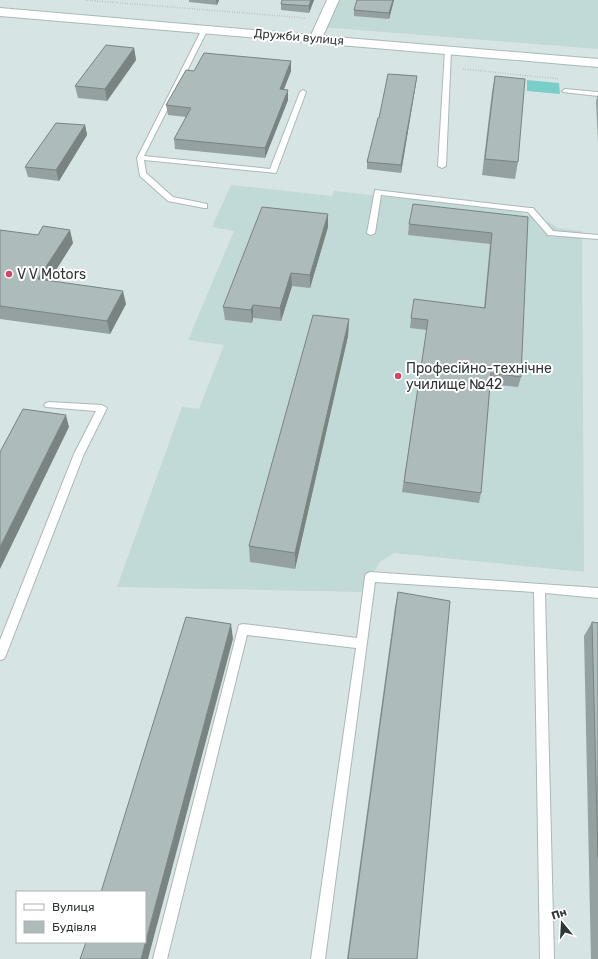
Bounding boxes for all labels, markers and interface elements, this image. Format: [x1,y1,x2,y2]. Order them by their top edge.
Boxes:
street label: Дружби вулиця [254,26,344,48]
place label: V V Motors [17,266,86,283]
marker: V V Motors [4,269,14,279]
place label: Професійно-технічне училище №42 [406,360,552,393]
marker: Професійно-технічне училище №42 [393,371,403,381]
legend [16,891,146,943]
text: Вулиця [52,900,94,914]
north arrow [542,903,582,943]
text: Пн [550,905,568,922]
text: Будівля [52,920,97,934]

